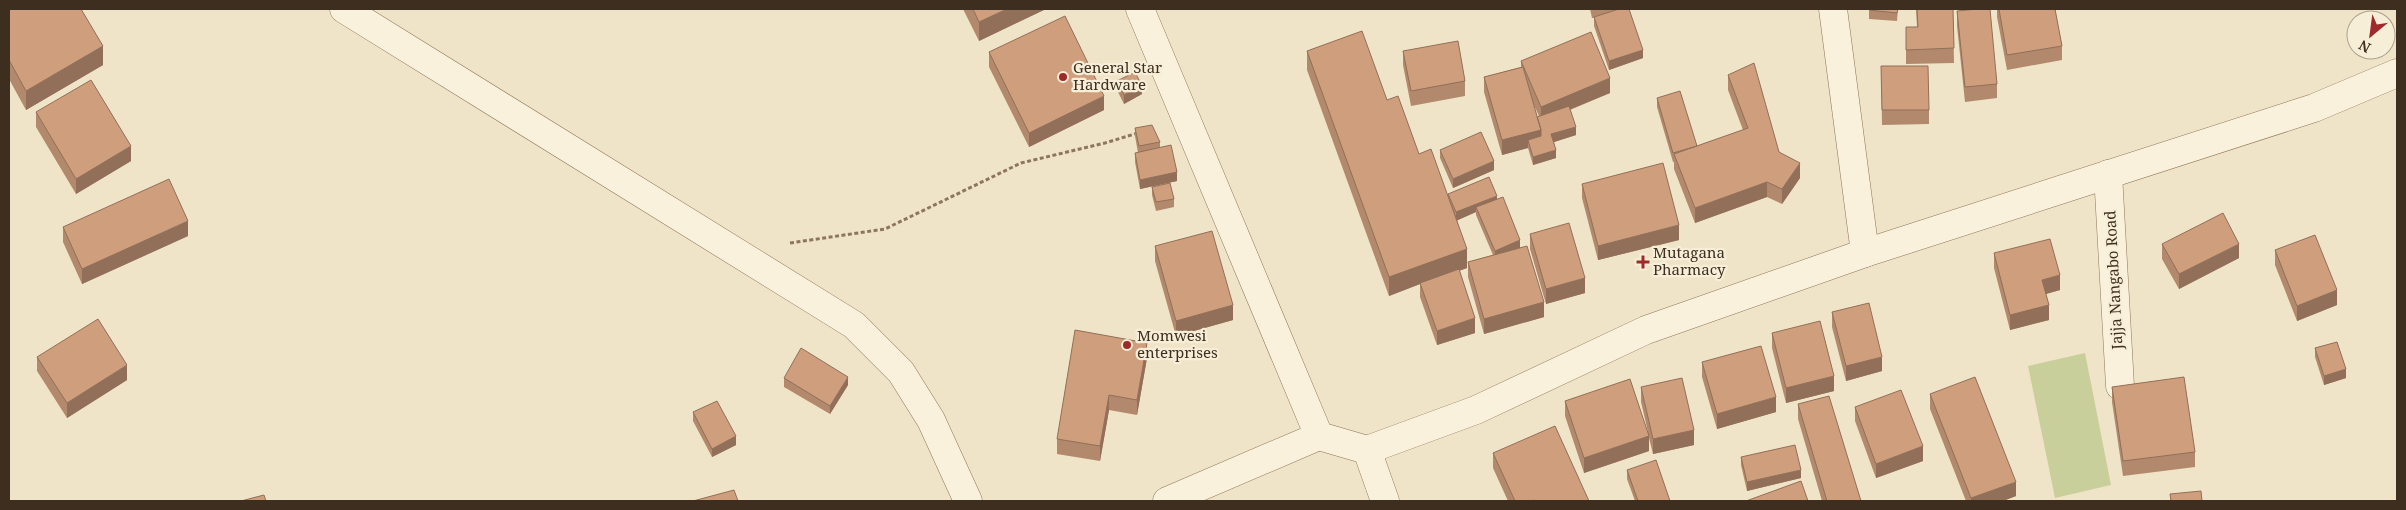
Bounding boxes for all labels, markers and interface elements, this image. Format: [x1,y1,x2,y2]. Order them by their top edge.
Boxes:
north arrow [2346,10,2396,60]
text: N [2355,36,2374,58]
place label: General Star Hardware [1073,57,1162,94]
marker: General Star Hardware [1057,71,1069,83]
street label: Jajja Nangabo Road [2099,210,2127,351]
place label: Mutagana Pharmacy [1653,242,1726,279]
marker: Mutagana Pharmacy [1637,256,1649,268]
place label: Momwesi enterprises [1137,325,1218,362]
marker: Momwesi enterprises [1121,339,1133,351]

